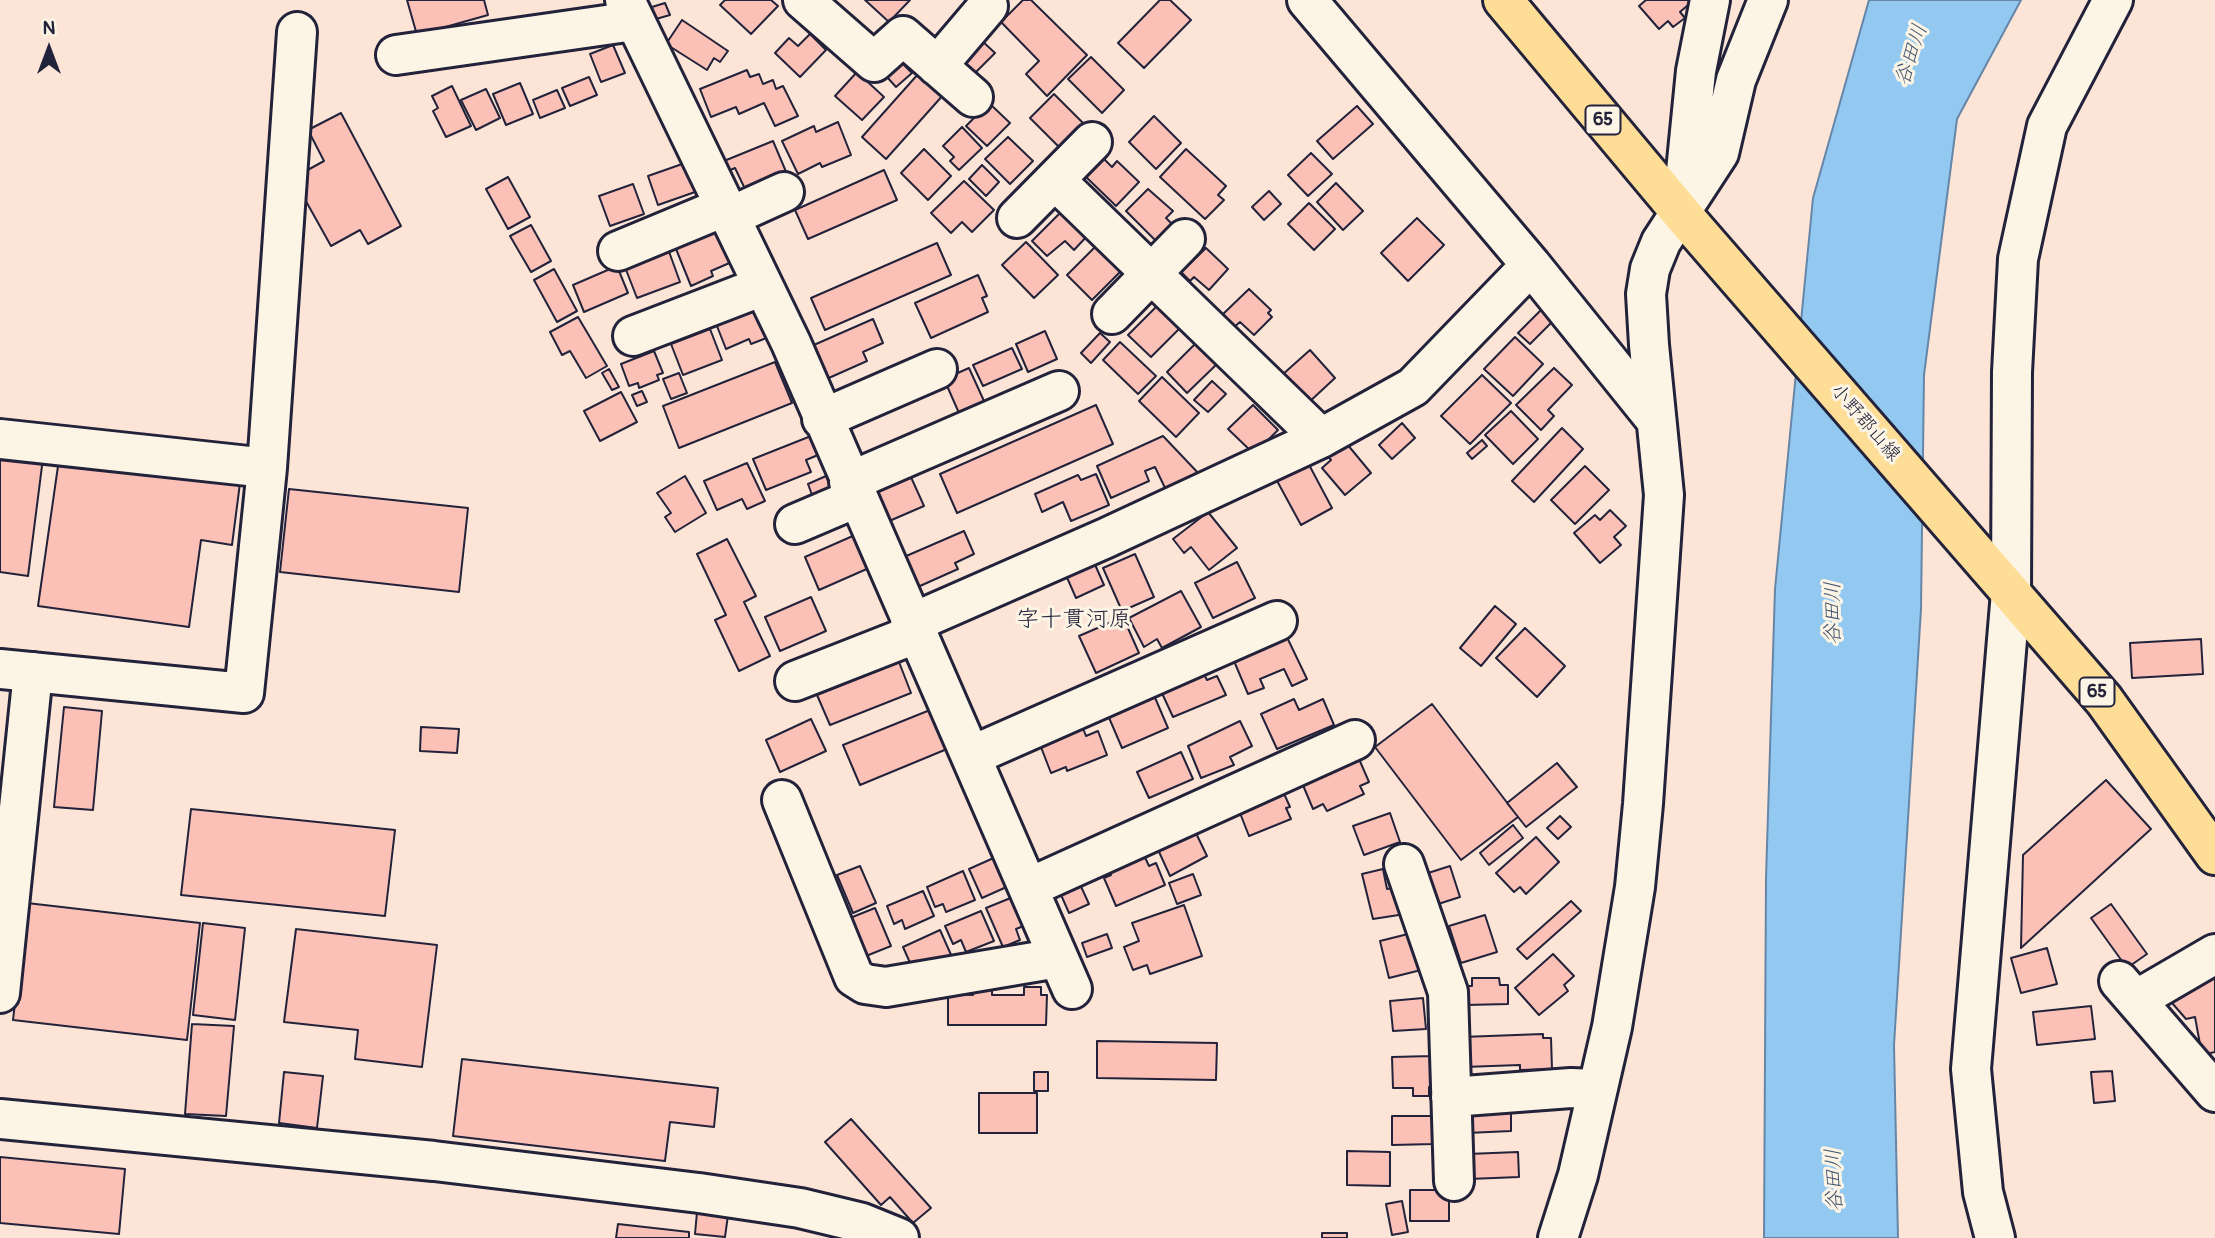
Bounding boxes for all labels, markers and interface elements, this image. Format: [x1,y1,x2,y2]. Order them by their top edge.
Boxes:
north arrow [14,14,84,84]
text: N [43,16,55,40]
water label: 谷田川 [1890,21,1934,89]
road number: 65 [1586,106,1620,134]
street label: 小野郡山線 [1825,380,1905,466]
water label: 谷田川 [1821,582,1847,644]
district label: 字十貫河原 [1017,606,1131,634]
road number: 65 [2080,678,2114,706]
water label: 谷田川 [1821,1148,1849,1212]

